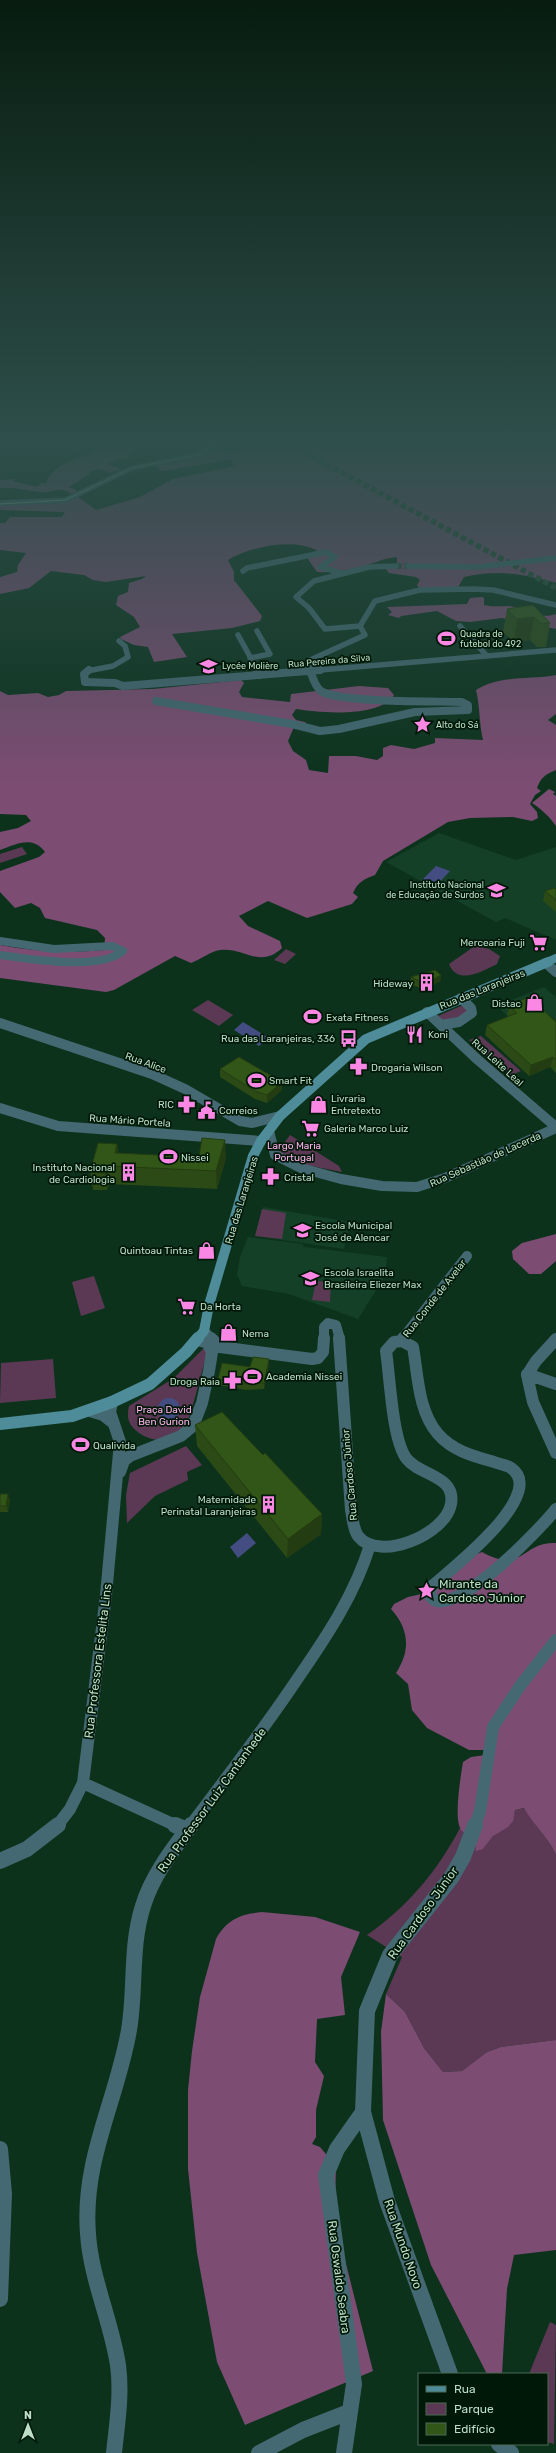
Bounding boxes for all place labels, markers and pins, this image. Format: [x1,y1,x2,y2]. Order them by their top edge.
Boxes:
sports icon: Quadra de futebol do 492 [437,629,457,649]
place label: Quadra de futebol do 492 [460,629,521,649]
school or university icon: Lycée Molière [199,656,219,676]
place label: Lycée Molière [222,661,278,671]
place icon: Alto do Sá [413,715,433,735]
place label: Alto do Sá [436,720,478,730]
place label: Instituto Nacional de Educação de Surdos [386,880,484,900]
school or university icon: Instituto Nacional de Educação de Surdos [487,880,507,900]
supermarket icon: Mercearia Fuji [528,932,548,952]
place label: Mercearia Fuji [460,937,525,949]
building icon: Hideway [416,973,436,993]
place label: Hideway [373,978,413,990]
shop icon: Distac [524,993,544,1013]
place label: Distac [492,998,521,1010]
sports icon: Exata Fitness [303,1007,323,1027]
place label: Exata Fitness [326,1012,389,1024]
restaurant icon: Koni [405,1024,425,1044]
bus stop icon: Rua das Laranjeiras, 336 [338,1028,358,1048]
place label: Koni [428,1029,448,1041]
place label: Rua das Laranjeiras, 336 [221,1033,335,1045]
pharmacy icon: Drogaria Wilson [348,1057,368,1077]
place label: Drogaria Wilson [371,1062,443,1074]
sports icon: Smart Fit [246,1070,266,1090]
place label: Smart Fit [269,1075,312,1087]
place label: Livraria Entretexto [331,1093,381,1117]
pharmacy icon: RIC [177,1094,197,1114]
shop icon: Livraria Entretexto [308,1094,328,1114]
place label: RIC [158,1099,174,1111]
public building icon: Correios [196,1100,216,1120]
place label: Correios [219,1105,258,1117]
supermarket icon: Galeria Marco Luiz [301,1118,321,1138]
place label: Galeria Marco Luiz [324,1123,408,1135]
sports icon: Nissei [158,1147,178,1167]
place label: Nissei [181,1152,209,1164]
place label: Instituto Nacional de Cardiologia [33,1162,115,1186]
building icon: Instituto Nacional de Cardiologia [118,1163,138,1183]
pharmacy icon: Cristal [261,1167,281,1187]
place label: Cristal [284,1172,314,1184]
place label: Escola Municipal José de Alencar [315,1220,392,1244]
school or university icon: Escola Municipal José de Alencar [292,1221,312,1241]
shop icon: Quintoau Tintas [196,1240,216,1260]
place label: Quintoau Tintas [120,1245,193,1257]
place label: Escola Israelita Brasileira Eliezer Max [324,1267,422,1291]
school or university icon: Escola Israelita Brasileira Eliezer Max [301,1268,321,1288]
supermarket icon: Da Horta [177,1296,197,1316]
place label: Da Horta [200,1301,241,1313]
shop icon: Nema [219,1323,239,1343]
place label: Nema [242,1328,269,1340]
sports icon: Academia Nissei [243,1366,263,1386]
pharmacy icon: Droga Raia [223,1371,243,1391]
place label: Academia Nissei [266,1371,342,1383]
place label: Droga Raia [170,1376,220,1388]
sports icon: Qualivida [70,1435,90,1455]
place label: Qualivida [93,1440,136,1452]
place label: Maternidade Perinatal Laranjeiras [161,1494,256,1518]
building icon: Maternidade Perinatal Laranjeiras [259,1495,279,1515]
place label: Mirante da Cardoso Júnior [439,1577,525,1605]
place icon: Mirante da Cardoso Júnior [416,1581,436,1601]

